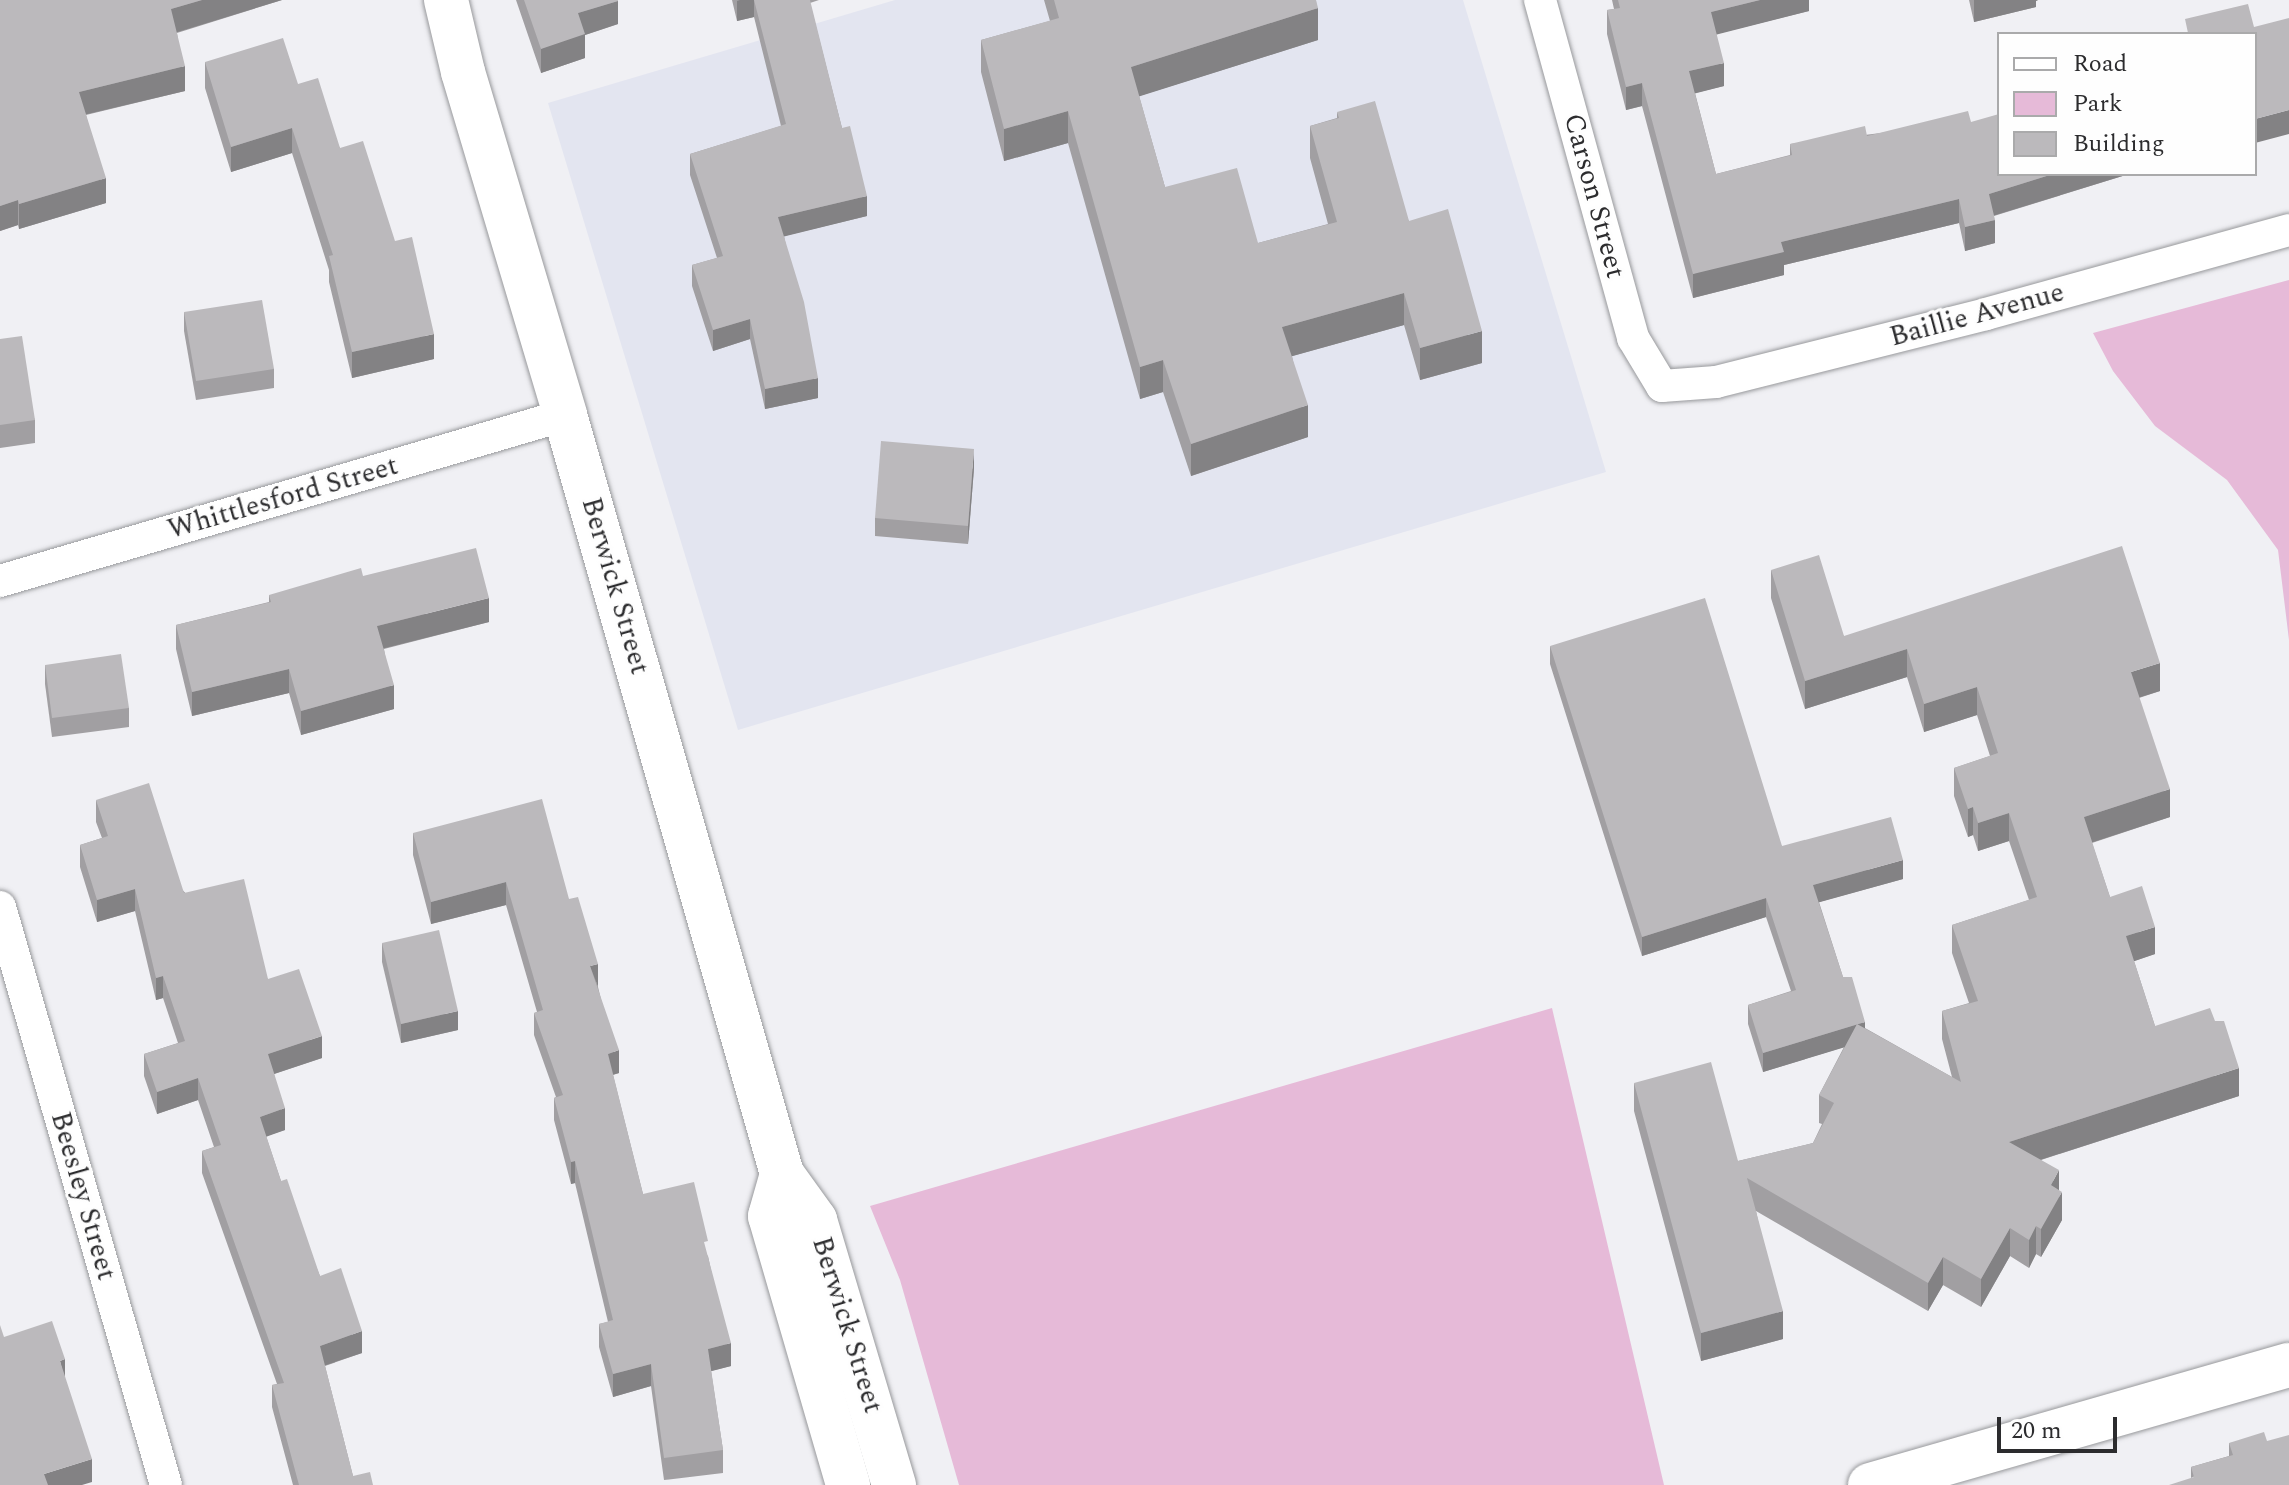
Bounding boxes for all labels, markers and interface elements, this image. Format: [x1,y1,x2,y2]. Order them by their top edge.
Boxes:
legend [1997,32,2257,176]
text: Road [2073,46,2127,82]
text: Park [2073,86,2123,122]
street label: Carson Street [1556,110,1632,282]
text: Building [2073,126,2165,162]
street label: Baillie Avenue [1886,276,2068,354]
street label: Whittlesford Street [164,449,402,547]
street label: Berwick Street [574,494,656,678]
street label: Beesley Street [43,1108,123,1284]
street label: Berwick Street [804,1233,890,1417]
scale bar [2001,1401,2121,1451]
text: 20 m [2011,1413,2062,1449]

